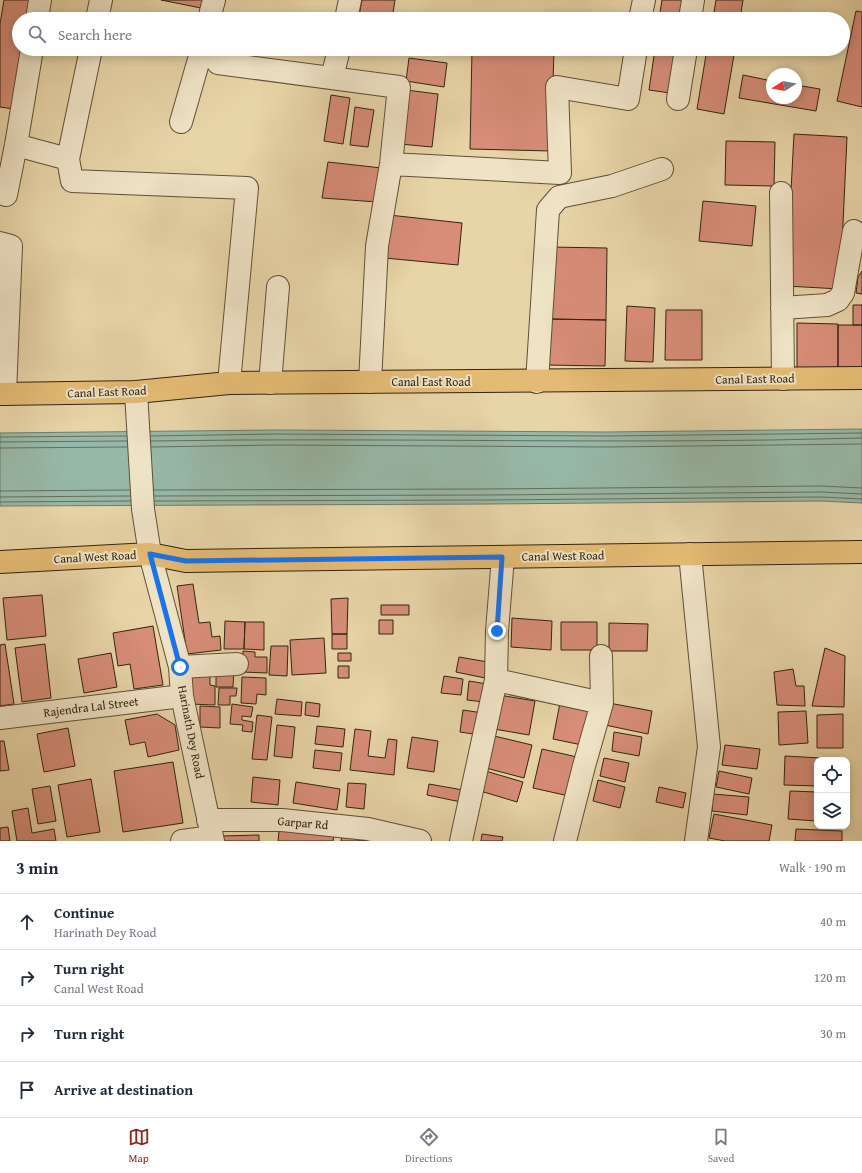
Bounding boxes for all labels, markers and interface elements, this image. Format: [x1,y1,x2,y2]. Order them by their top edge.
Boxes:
search box [12,12,850,56]
icon: search [26,23,48,45]
text: Search here [58,24,132,45]
north arrow [766,68,802,104]
street label: Canal East Road [715,369,795,388]
street label: Canal East Road [391,373,471,390]
street label: Canal East Road [67,382,147,401]
street label: Canal West Road [53,546,137,567]
street label: Canal West Road [521,546,605,565]
route end [488,622,506,640]
route start [171,658,189,676]
street label: Harinath Dey Road [174,684,209,781]
street label: Rajendra Lal Street [42,692,140,721]
map controls [814,757,850,829]
button: locate [814,757,850,793]
button: layers [814,793,850,829]
street label: Garpar Rd [277,812,330,833]
text: 3 min [16,855,58,880]
text: Walk · 190 m [779,858,846,877]
text: Continue [54,902,115,923]
icon: ahead [16,911,38,933]
text: 40 m [820,912,846,931]
text: Harinath Dey Road [54,923,157,942]
text: Turn right [54,958,125,979]
icon: right [16,967,38,989]
text: 120 m [814,968,846,987]
text: Canal West Road [54,979,144,998]
icon: right [16,1023,38,1045]
text: Turn right [54,1023,125,1044]
text: 30 m [820,1024,846,1043]
icon: arrive [16,1079,38,1101]
text: Arrive at destination [54,1079,193,1100]
tab: Map [128,1126,150,1166]
tab: Directions [405,1126,452,1166]
tab: Saved [708,1126,734,1166]

